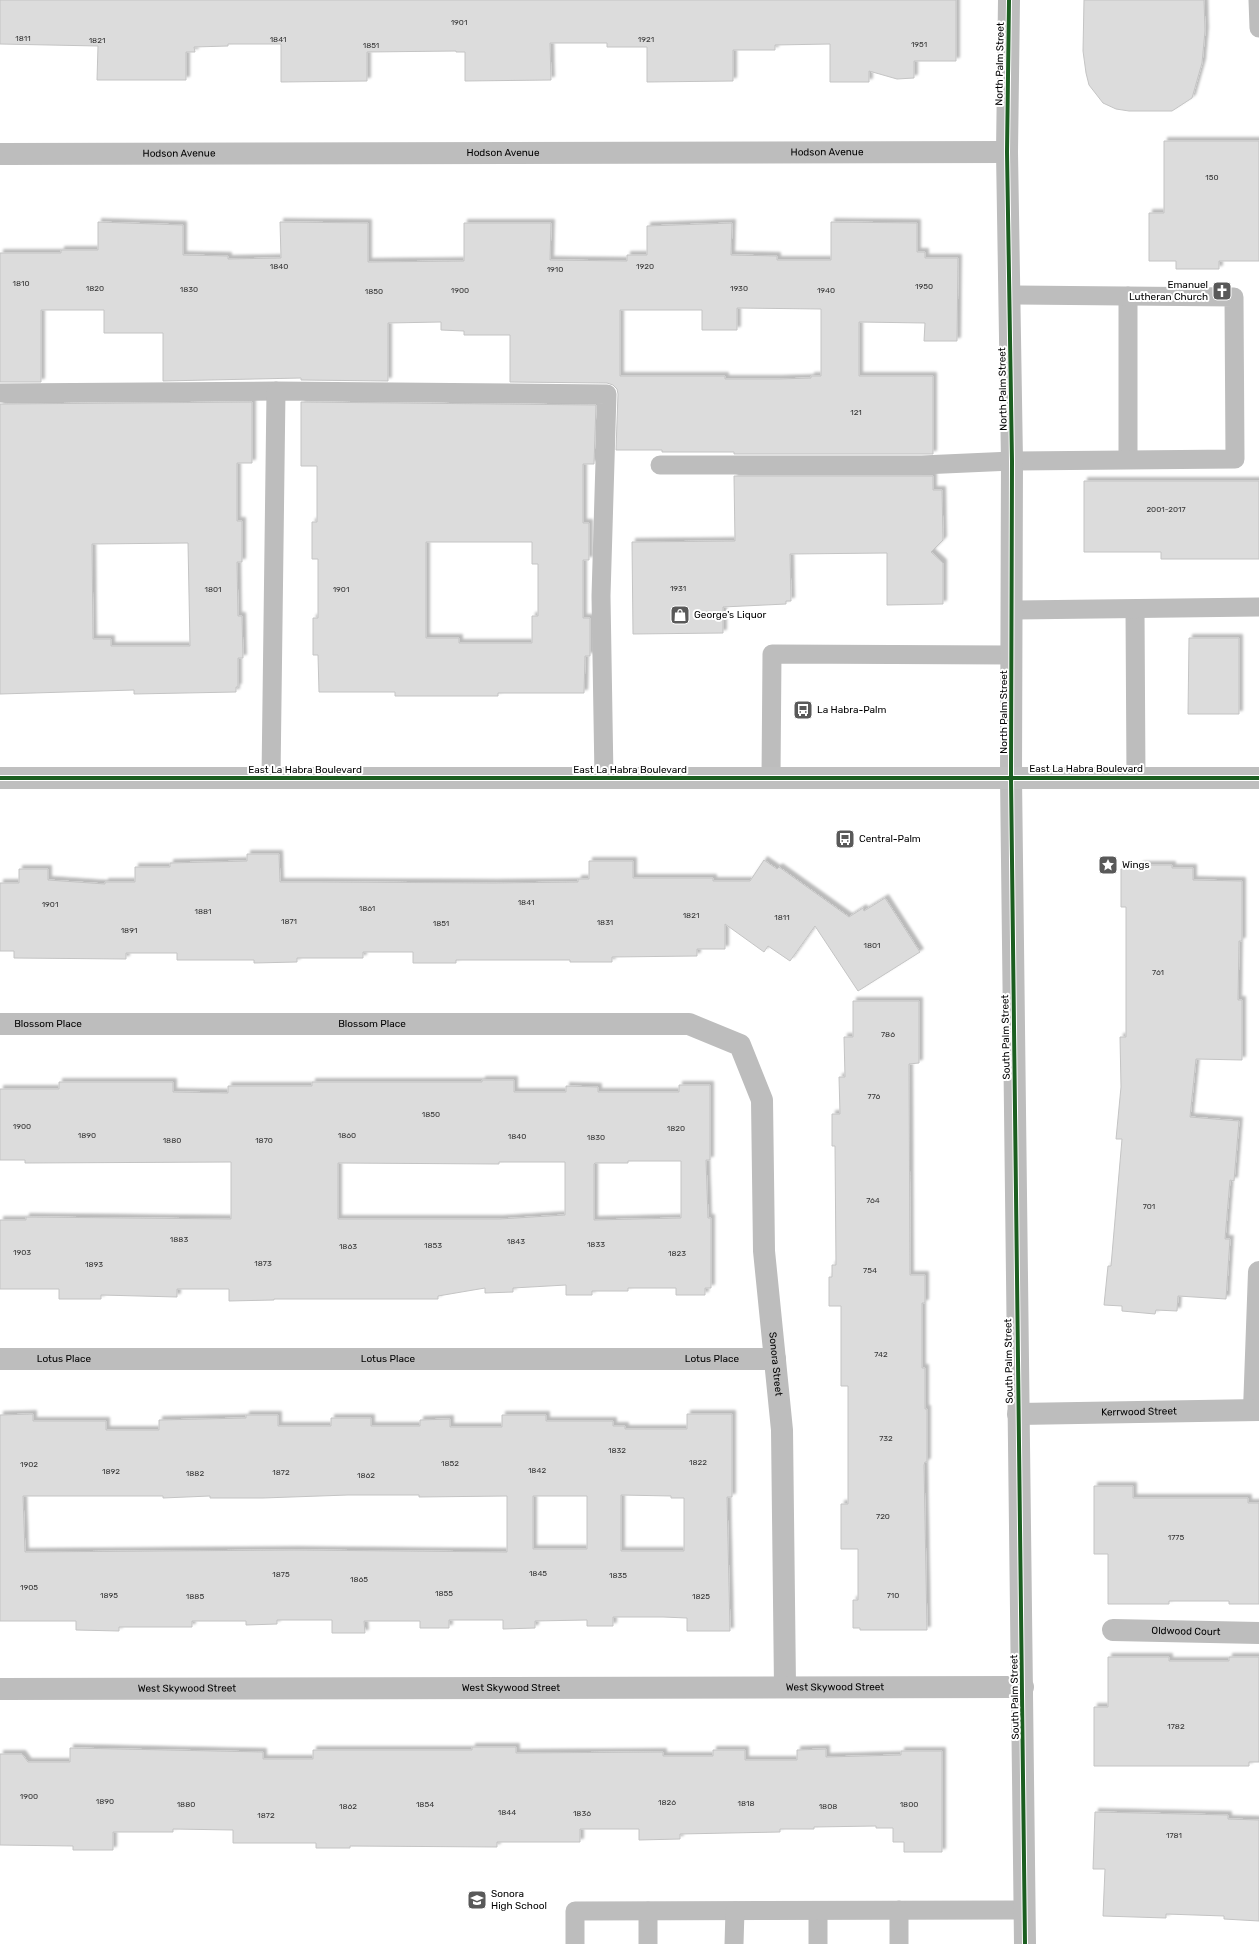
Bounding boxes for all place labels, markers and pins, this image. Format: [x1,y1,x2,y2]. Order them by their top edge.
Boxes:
place label: Emanuel Lutheran Church [1129,279,1208,303]
church icon: Emanuel Lutheran Church [1211,280,1233,302]
shop icon: George's Liquor [669,604,691,626]
place label: George's Liquor [694,609,766,621]
bus stop icon: La Habra-Palm [792,699,814,721]
place label: La Habra-Palm [817,704,886,716]
bus stop icon: Central-Palm [834,828,856,850]
place label: Central-Palm [859,833,921,845]
place icon: Wings [1097,854,1119,876]
place label: Wings [1122,859,1150,871]
place label: Sonora High School [491,1888,547,1912]
school or university icon: Sonora High School [466,1889,488,1911]

